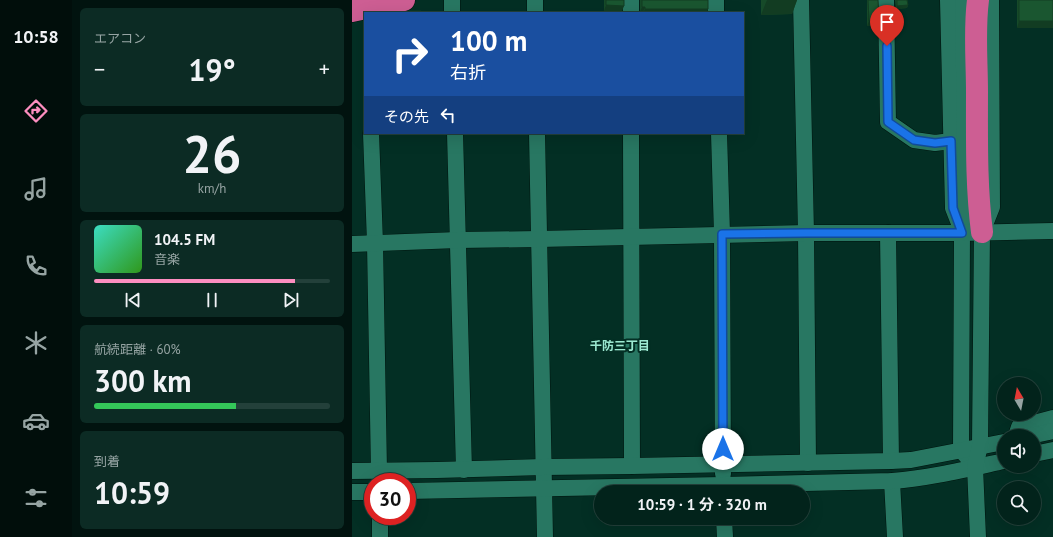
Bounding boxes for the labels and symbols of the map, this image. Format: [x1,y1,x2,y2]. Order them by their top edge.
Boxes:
pin [870,5,904,46]
district label: 千防三丁目 [590,338,650,353]
north arrow [997,377,1041,421]
position arrow [702,428,744,470]
speed limit sign: 30 [364,473,416,525]

